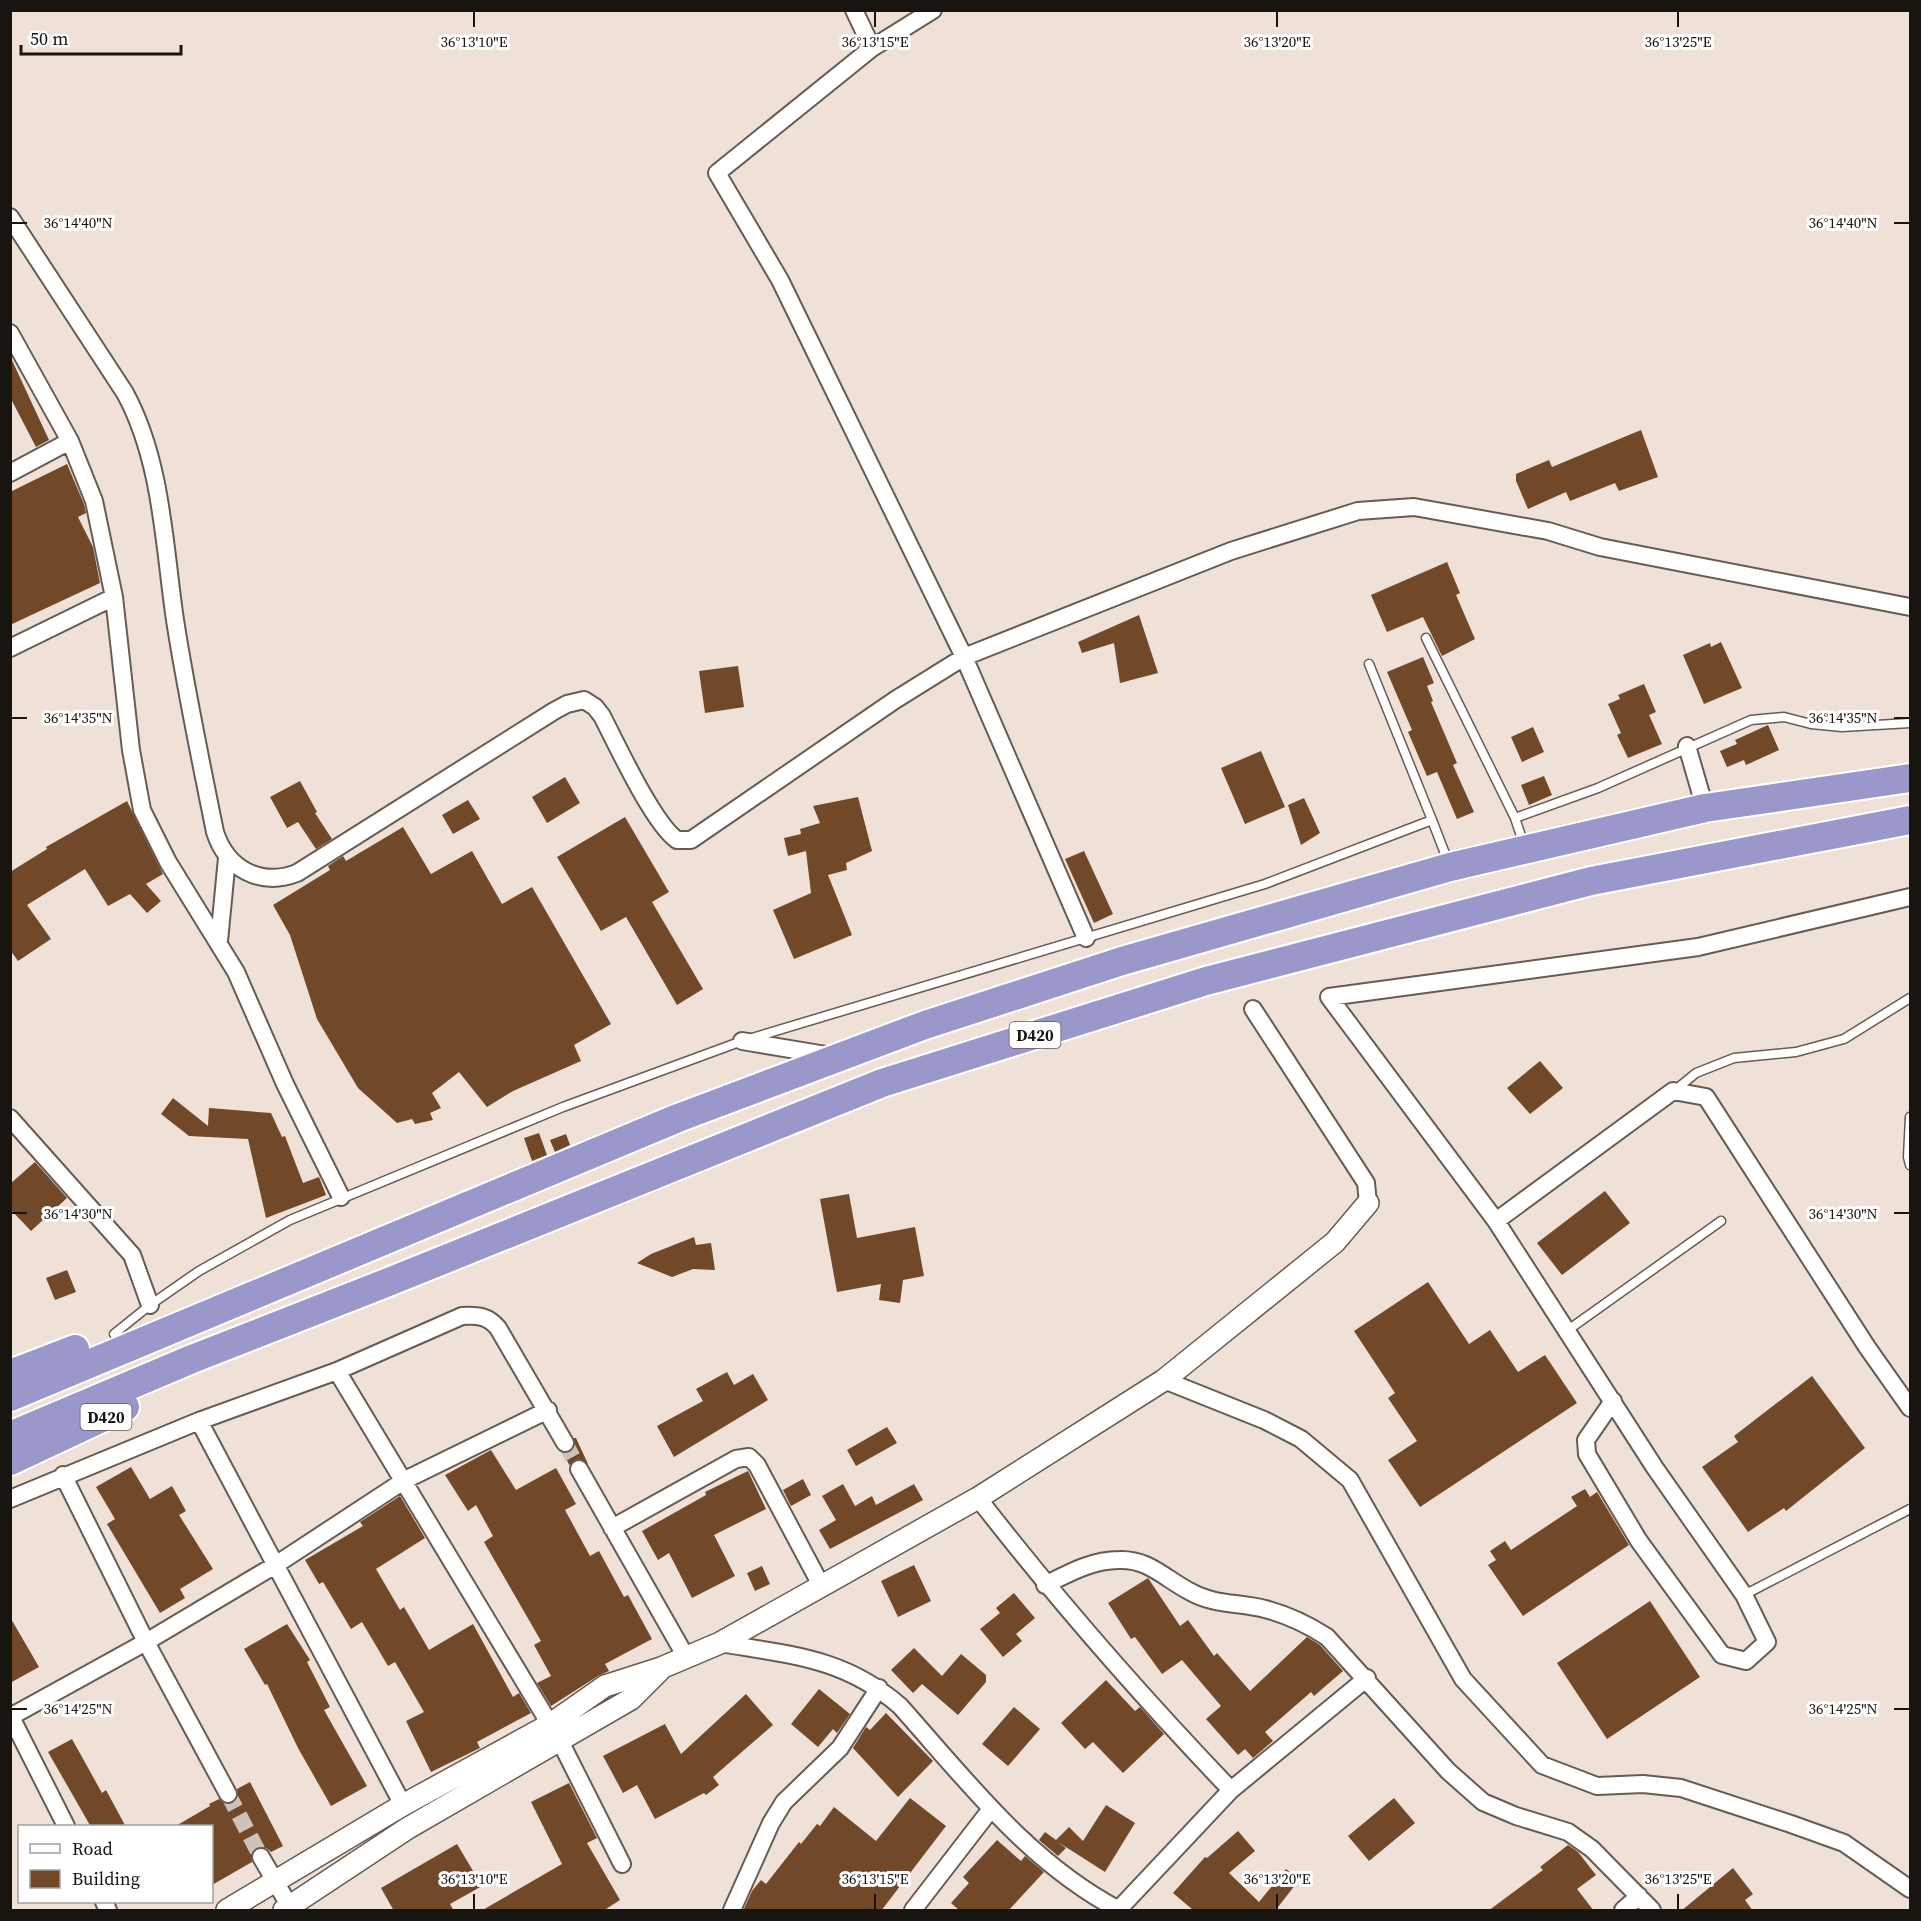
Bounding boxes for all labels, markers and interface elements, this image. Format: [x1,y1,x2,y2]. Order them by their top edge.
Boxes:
scale bar [21,18,182,56]
text: 50 m [30,26,68,51]
text: 36°13'10"E [440,31,508,52]
text: 36°13'15"E [841,31,909,52]
text: 36°13'20"E [1243,31,1311,52]
text: 36°13'25"E [1644,31,1712,52]
text: 36°14'40"N [43,212,113,233]
text: 36°14'40"N [1808,212,1878,233]
text: 36°14'35"N [43,707,113,728]
text: 36°14'35"N [1808,707,1878,728]
road number: D420 [1010,1022,1060,1048]
text: 36°14'30"N [43,1203,113,1224]
text: 36°14'30"N [1808,1203,1878,1224]
road number: D420 [80,1404,132,1430]
text: 36°14'25"N [43,1698,113,1719]
text: 36°14'25"N [1808,1698,1878,1719]
legend [18,1825,213,1903]
text: Road [72,1836,113,1861]
text: Building [72,1866,140,1891]
text: 36°13'10"E [440,1868,508,1889]
text: 36°13'15"E [841,1868,909,1889]
text: 36°13'20"E [1243,1868,1311,1889]
text: 36°13'25"E [1644,1868,1712,1889]

